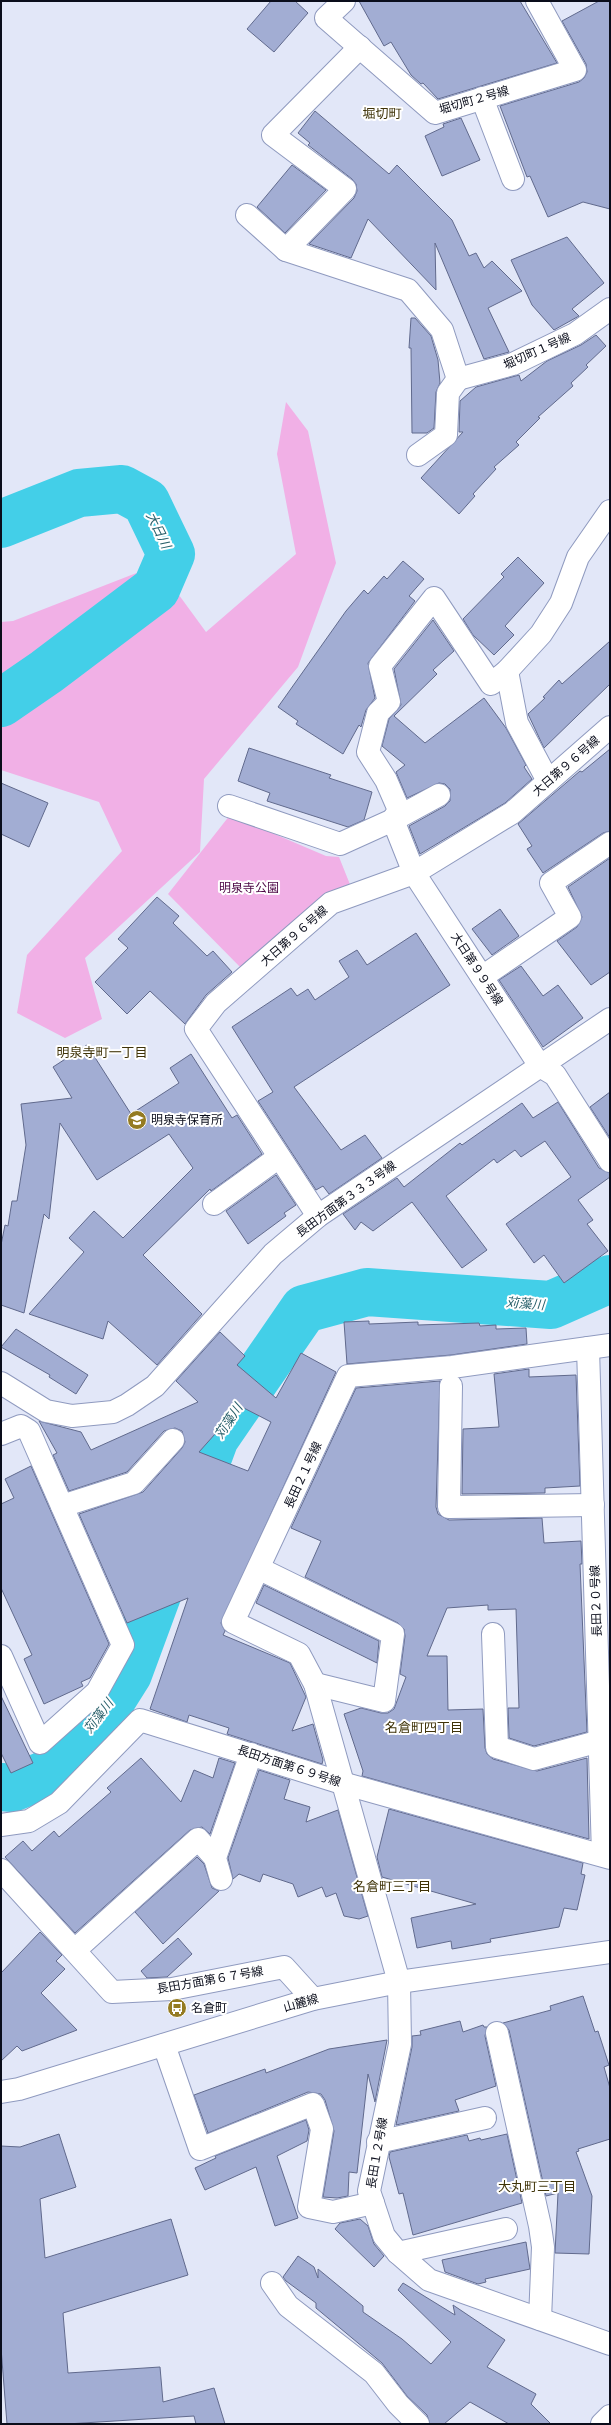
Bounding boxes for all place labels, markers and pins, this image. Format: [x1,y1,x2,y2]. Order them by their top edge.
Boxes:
school or university icon: 明泉寺保育所 [126,1109,148,1131]
place label: 明泉寺保育所 [151,1113,223,1127]
bus stop icon: 名倉町 [166,1997,188,2019]
place label: 名倉町 [191,2001,227,2015]

